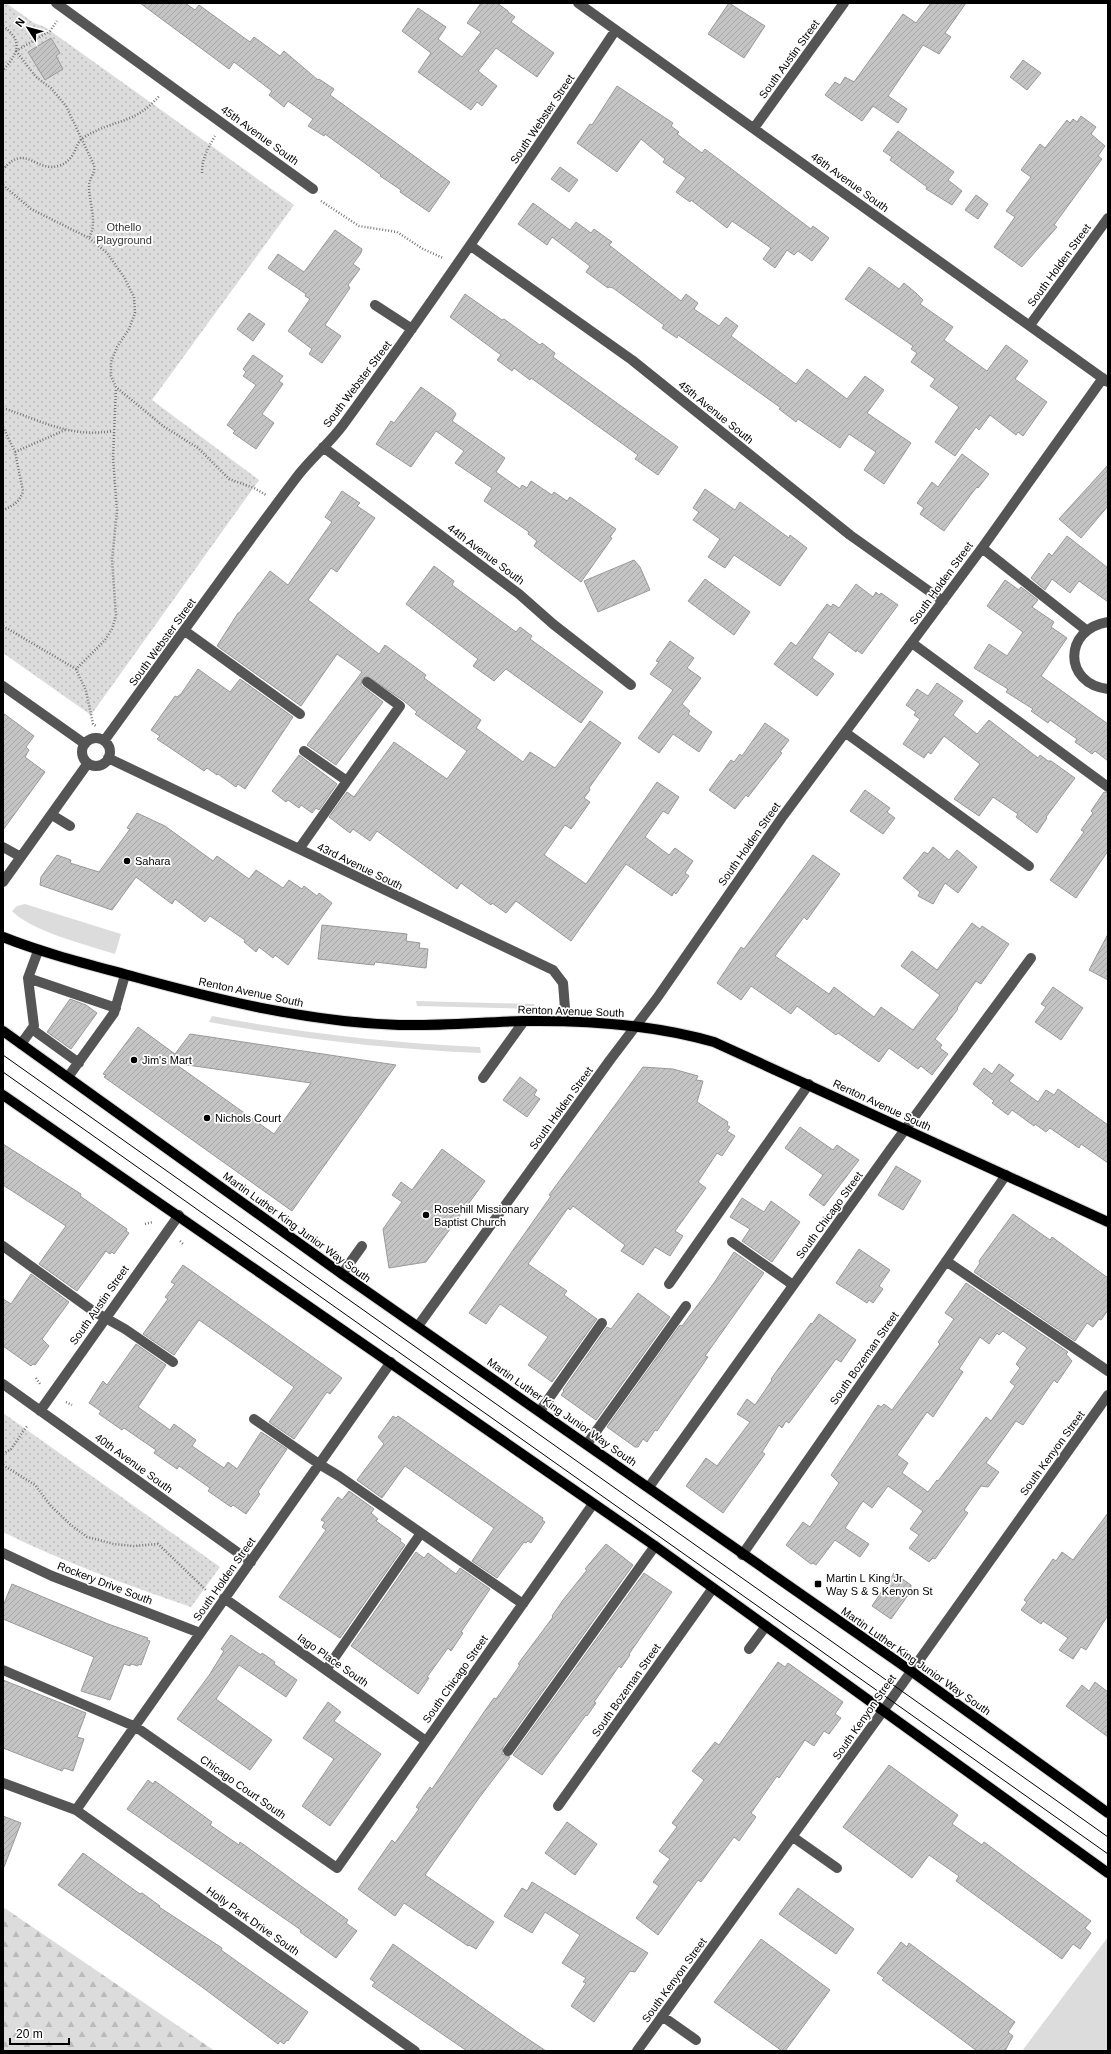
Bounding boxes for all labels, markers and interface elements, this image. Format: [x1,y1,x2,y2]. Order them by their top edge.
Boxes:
north arrow [8,8,48,48]
text: N [13,15,27,29]
street label: South Austin Street [756,17,822,101]
street label: South Webster Street [508,72,576,166]
street label: 45th Avenue South [219,103,301,167]
street label: 46th Avenue South [809,150,891,214]
park label: Othello Playground [96,221,152,246]
street label: South Holden Street [1025,221,1093,309]
street label: South Webster Street [321,338,393,430]
street label: 45th Avenue South [676,378,756,446]
street label: 44th Avenue South [445,521,527,587]
street label: South Holden Street [907,539,975,627]
street label: South Webster Street [126,596,198,688]
street label: South Holden Street [716,800,782,888]
street label: 43rd Avenue South [315,840,405,892]
place label: Sahara [135,855,171,867]
marker: Sahara [122,856,132,866]
street label: Renton Avenue South [197,975,305,1009]
street label: Renton Avenue South [517,1003,625,1019]
place label: Jim's Mart [142,1054,192,1066]
marker: Jim's Mart [129,1055,139,1065]
street label: South Holden Street [527,1064,595,1152]
street label: Renton Avenue South [831,1077,933,1133]
place label: Nichols Court [215,1112,281,1124]
marker: Nichols Court [202,1113,212,1123]
street label: Martin Luther King Junior Way South [221,1169,373,1285]
street label: South Chicago Street [793,1169,865,1261]
place label: Rosehill Missionary Baptist Church [434,1203,529,1228]
marker: Rosehill Missionary Baptist Church [421,1210,431,1220]
street label: South Austin Street [67,1263,131,1347]
street label: South Bozeman Street [827,1309,901,1407]
street label: Martin Luther King Junior Way South [485,1356,639,1468]
street label: South Kenyon Street [1017,1408,1087,1498]
street label: 40th Avenue South [93,1431,175,1495]
street label: South Holden Street [191,1535,257,1623]
street label: Rockery Drive South [56,1559,154,1607]
place label: Martin L King Jr Way S & S Kenyon St [826,1572,933,1597]
marker: Martin L King Jr Way S & S Kenyon St [813,1579,823,1589]
street label: Martin Luther King Junior Way South [839,1605,993,1717]
street label: Iago Place South [295,1631,371,1689]
street label: South Chicago Street [420,1633,490,1725]
street label: South Bozeman Street [589,1641,663,1739]
street label: South Kenyon Street [830,1672,898,1762]
street label: Chicago Court South [198,1753,288,1821]
street label: Holly Park Drive South [204,1884,302,1958]
street label: South Kenyon Street [639,1935,709,2025]
scale bar [10,2020,69,2046]
text: 20 m [16,2027,43,2041]

